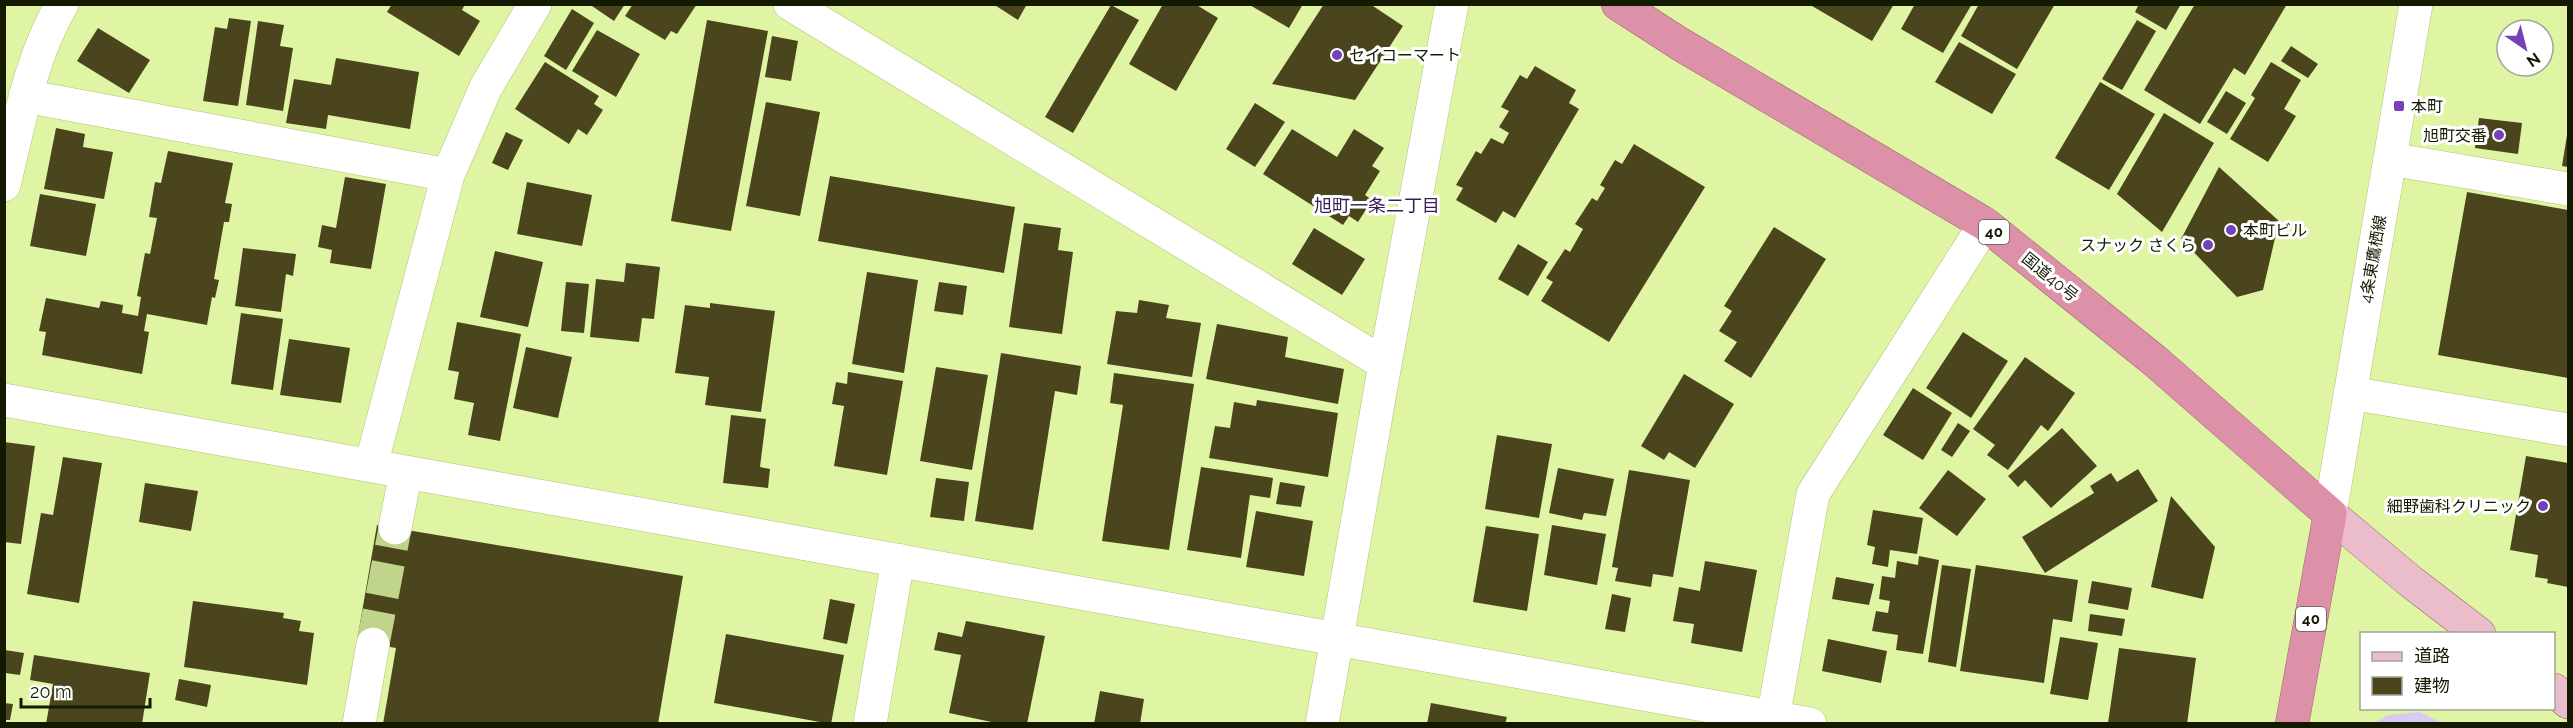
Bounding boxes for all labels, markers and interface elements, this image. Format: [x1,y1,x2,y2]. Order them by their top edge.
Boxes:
north arrow [2495,18,2555,78]
place label: セイコーマート [1349,46,1461,65]
marker: セイコーマート [1330,48,1344,62]
text: N [2523,49,2544,71]
place label: 本町 [2411,97,2443,116]
marker: 本町 [2392,99,2406,113]
place label: 旭町交番 [2423,126,2487,145]
marker: 旭町交番 [2492,128,2506,142]
district label: 旭町一条二丁目 [1314,195,1440,216]
street label: 4条東鷹栖線 [2356,214,2390,304]
road number: 40 [1979,220,2009,244]
place label: 本町ビル [2243,221,2307,240]
marker: 本町ビル [2224,223,2238,237]
place label: スナック さくら [2080,236,2196,255]
marker: スナック さくら [2201,238,2215,252]
street label: 国道40号 [2018,249,2082,305]
place label: 細野歯科クリニック [2387,497,2531,516]
marker: 細野歯科クリニック [2536,499,2550,513]
road number: 40 [2296,607,2326,631]
legend [2360,632,2555,710]
text: 道路 [2414,645,2450,666]
scale bar [21,671,150,709]
text: 建物 [2414,675,2450,696]
text: 20 m [30,681,72,702]

